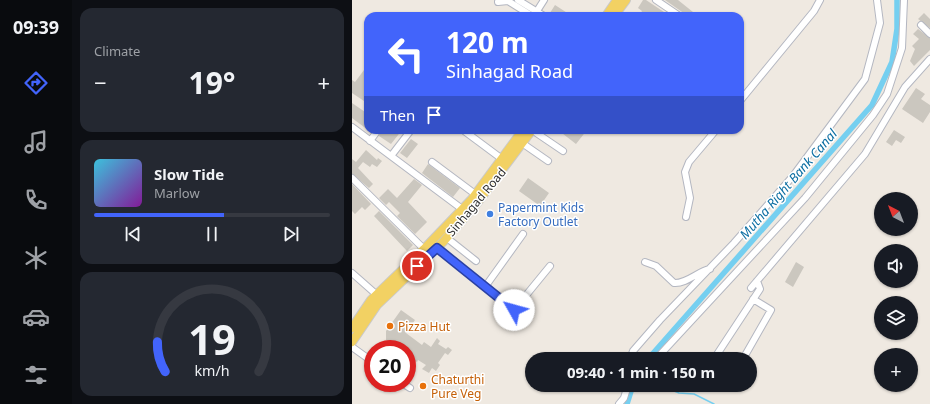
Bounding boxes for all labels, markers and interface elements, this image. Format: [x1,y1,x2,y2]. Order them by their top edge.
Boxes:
text: 09:39 [13,15,59,39]
text: 120 m [446,23,529,61]
icon: left [380,28,432,80]
text: Climate [94,42,140,60]
text: Sinhagad Road [446,59,573,83]
text: 19° [188,62,236,103]
text: − [94,67,107,97]
text: + [317,67,330,97]
icon: directions [22,69,50,97]
icon: arrive [423,104,445,126]
text: Then [380,105,415,125]
water label: Mutha Right Bank Canal [735,125,841,243]
icon: music [22,128,50,156]
text: Slow Tide [154,164,224,184]
street label: Sinhagad Road [442,164,510,240]
text: Marlow [154,184,200,202]
icon: phone [22,186,50,214]
north arrow [874,192,918,236]
map controls [874,192,918,392]
place label: Papermint Kids Factory Outlet [498,199,584,230]
marker: Papermint Kids Factory Outlet [485,209,495,219]
icon: previous [122,223,144,245]
icon: pause [201,223,223,245]
icon: next [280,223,302,245]
icon: climate [22,244,50,272]
button: sound [874,244,918,288]
pin [400,249,434,283]
icon: arrive [406,255,428,277]
position arrow [493,289,535,331]
button: layers [874,296,918,340]
icon: car [22,303,50,331]
text: 19 [188,311,236,367]
place label: Pizza Hut [398,318,451,335]
marker: Pizza Hut [385,321,395,331]
speed limit sign: 20 [364,340,416,392]
button: + [874,348,918,392]
icon: filters [22,361,50,389]
text: km/h [194,361,230,380]
text: 09:40 · 1 min · 150 m [567,362,715,382]
place label: Chaturthi Pure Veg [431,371,484,402]
marker: Chaturthi Pure Veg [418,381,428,391]

